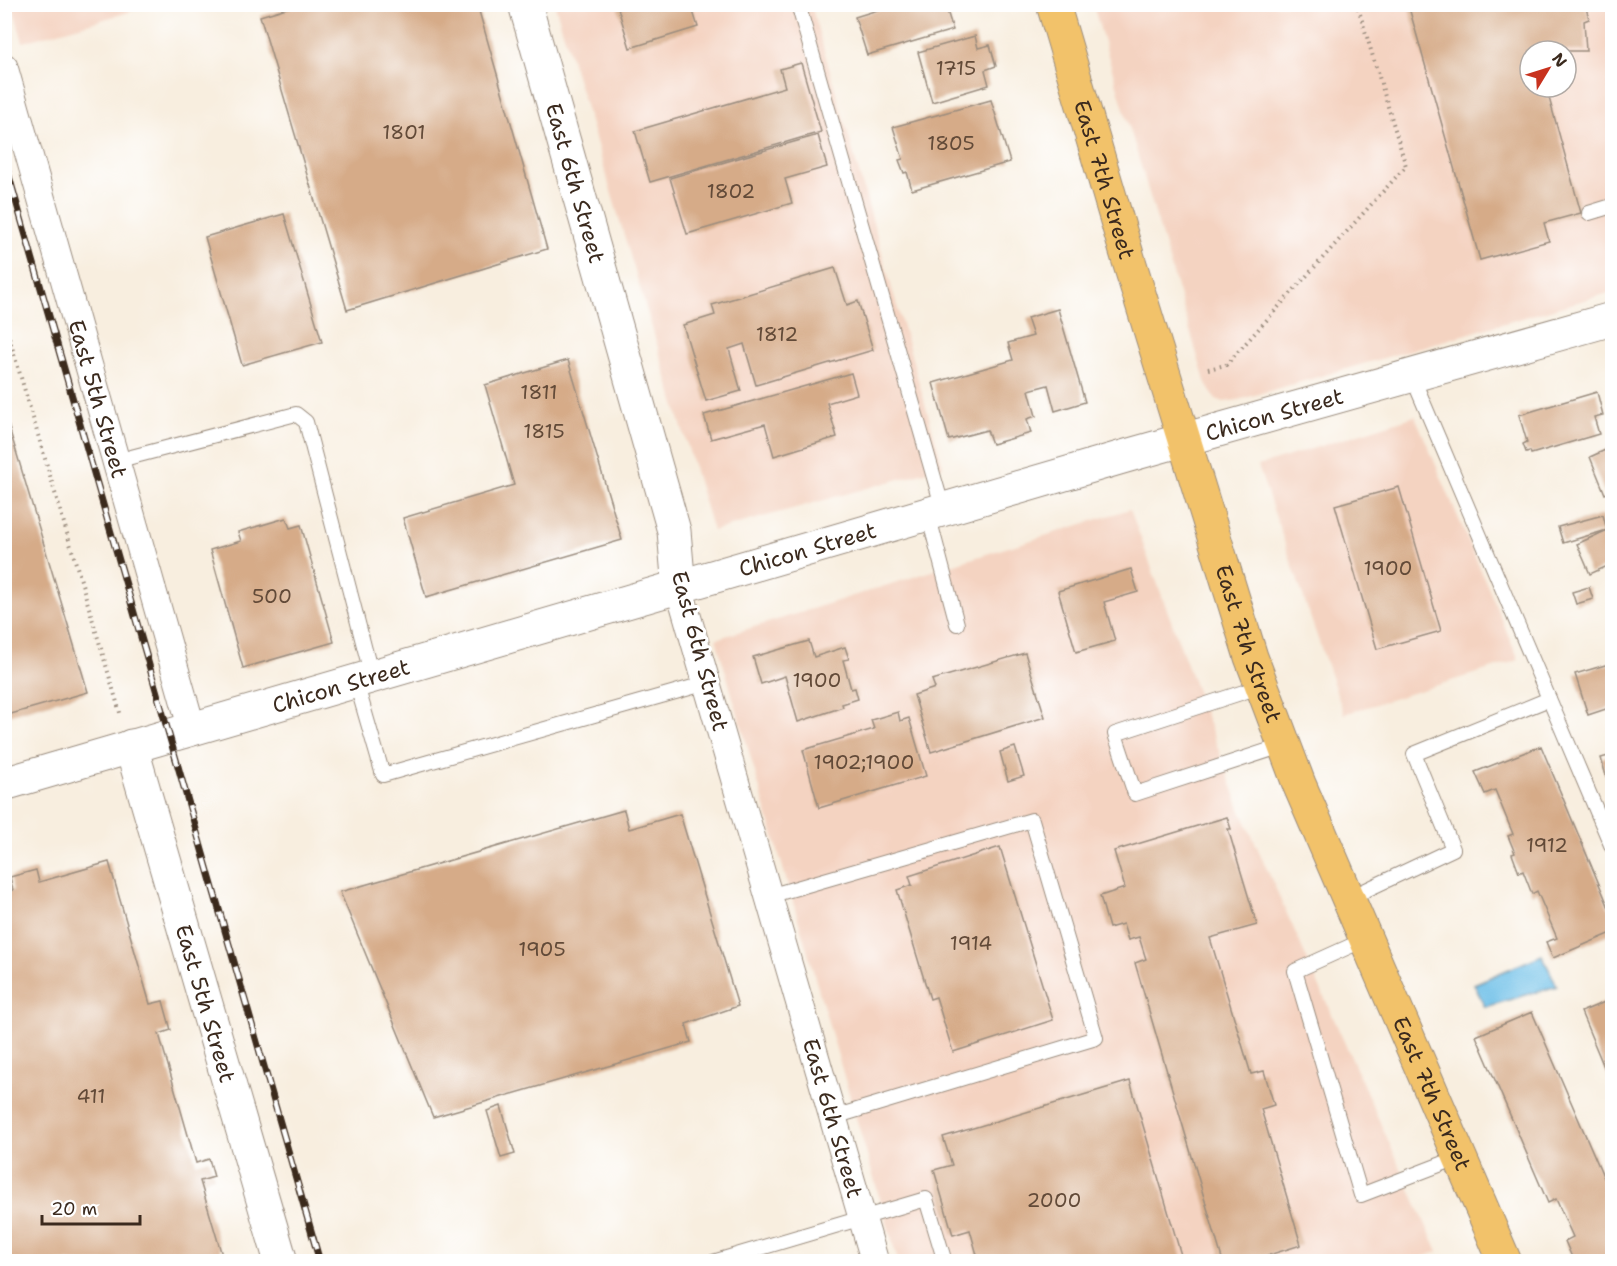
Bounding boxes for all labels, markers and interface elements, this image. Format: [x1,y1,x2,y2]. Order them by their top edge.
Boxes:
north arrow [1518,39,1578,99]
text: N [1547,49,1572,72]
house number: 1715 [936,55,976,81]
street label: East 7th Street [1068,96,1142,263]
street label: East 6th Street [539,100,612,266]
house number: 1801 [382,119,426,145]
house number: 1805 [927,130,975,156]
house number: 1802 [707,178,755,204]
street label: East 5th Street [62,316,135,481]
house number: 1812 [756,321,798,347]
house number: 1811 [520,379,558,405]
street label: Chicon Street [1202,381,1347,447]
house number: 1815 [523,418,565,444]
street label: Chicon Street [735,515,880,583]
house number: 1900 [1363,555,1413,581]
street label: East 7th Street [1209,561,1289,727]
street label: East 6th Street [665,568,735,734]
house number: 500 [252,583,292,609]
street label: Chicon Street [269,652,413,719]
house number: 1900 [792,667,842,693]
house number: 1902;1900 [814,749,914,775]
house number: 1912 [1526,832,1568,858]
street label: East 5th Street [169,921,243,1086]
house number: 1914 [950,930,992,956]
house number: 1905 [518,936,566,962]
street label: East 7th Street [1386,1012,1478,1175]
street label: East 6th Street [796,1035,870,1201]
house number: 411 [76,1083,106,1109]
house number: 2000 [1026,1187,1082,1213]
scale bar [42,1188,140,1226]
text: 20 m [51,1197,97,1221]

